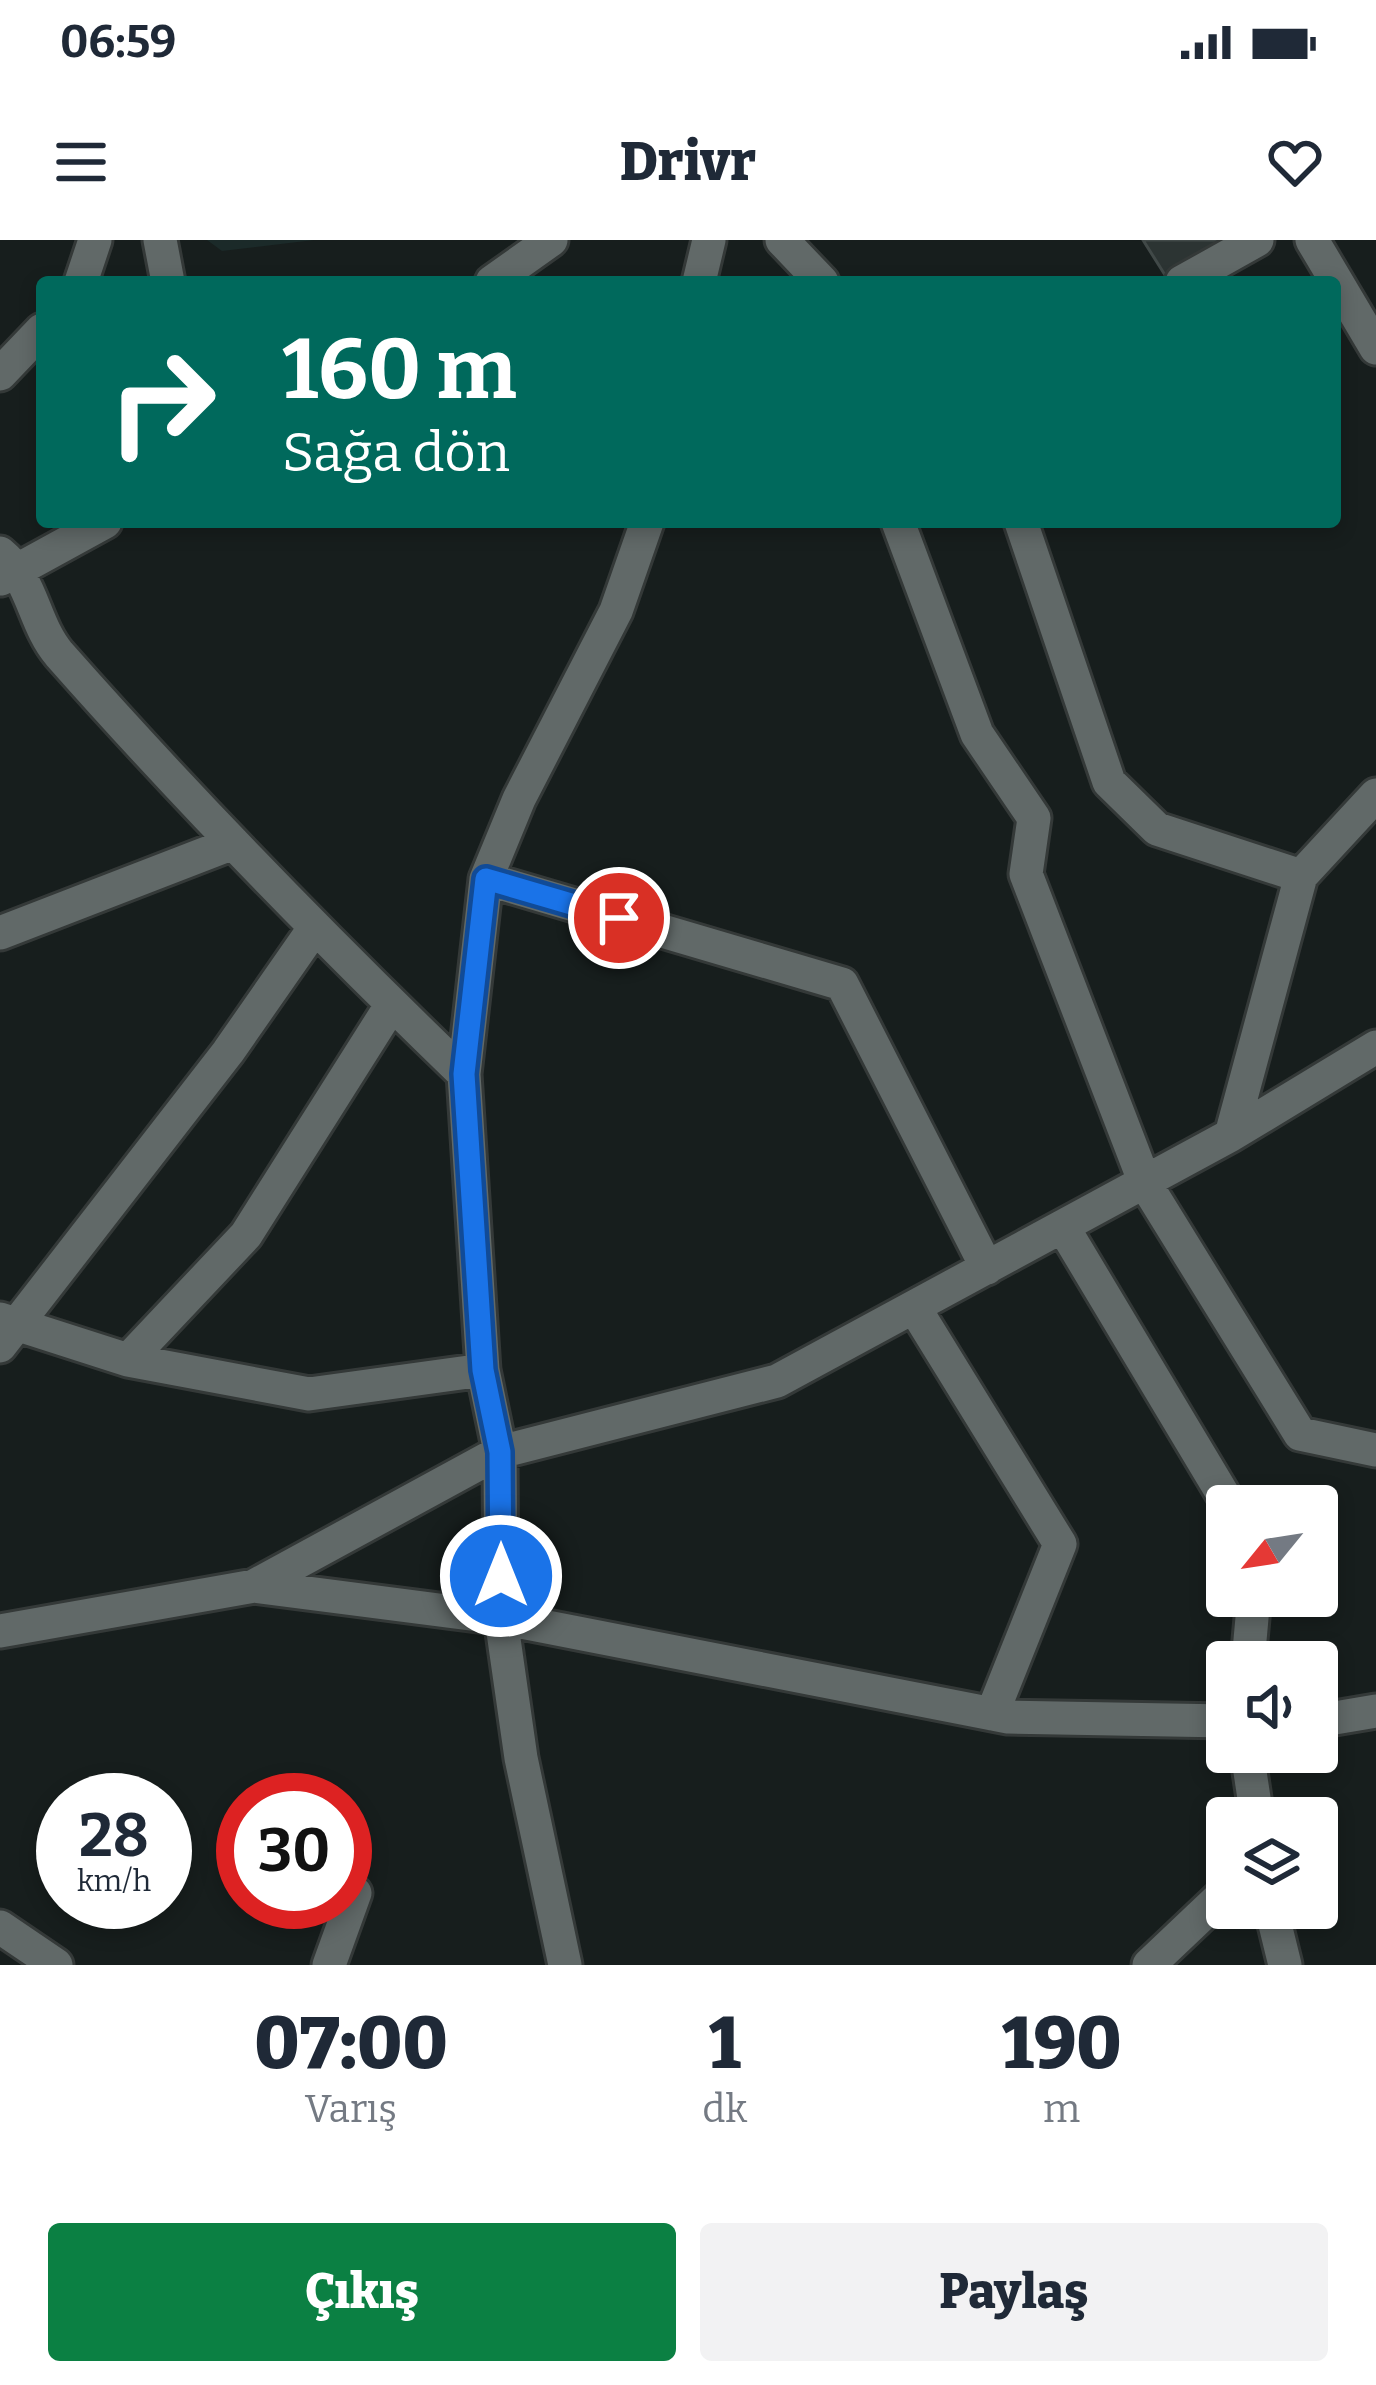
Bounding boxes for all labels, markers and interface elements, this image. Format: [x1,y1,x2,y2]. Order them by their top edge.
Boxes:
text: 06:59 [60,15,176,69]
icon: menu [48,129,114,195]
icon: heart [1262,129,1328,195]
text: Drivr [620,130,756,194]
text: 160 m [282,319,517,420]
icon: right [84,324,240,480]
text: Sağa dön [282,421,510,485]
pin [568,867,670,969]
icon: arrive [586,885,652,951]
north arrow [1206,1485,1338,1617]
map controls [1206,1485,1338,1929]
position arrow [438,1513,564,1639]
button: sound [1206,1641,1338,1773]
speed limit sign: 30 [216,1773,372,1929]
button: layers [1206,1797,1338,1929]
text: 28 [79,1800,149,1872]
text: km/h [77,1863,151,1899]
text: 07:00 [254,2001,448,2087]
text: 1 [709,2001,741,2087]
text: 190 [1002,2001,1122,2087]
text: Varış [305,2086,397,2132]
text: dk [702,2086,747,2132]
text: m [1043,2086,1080,2132]
button: Çıkış [48,2223,676,2361]
button: Paylaş [700,2223,1328,2361]

